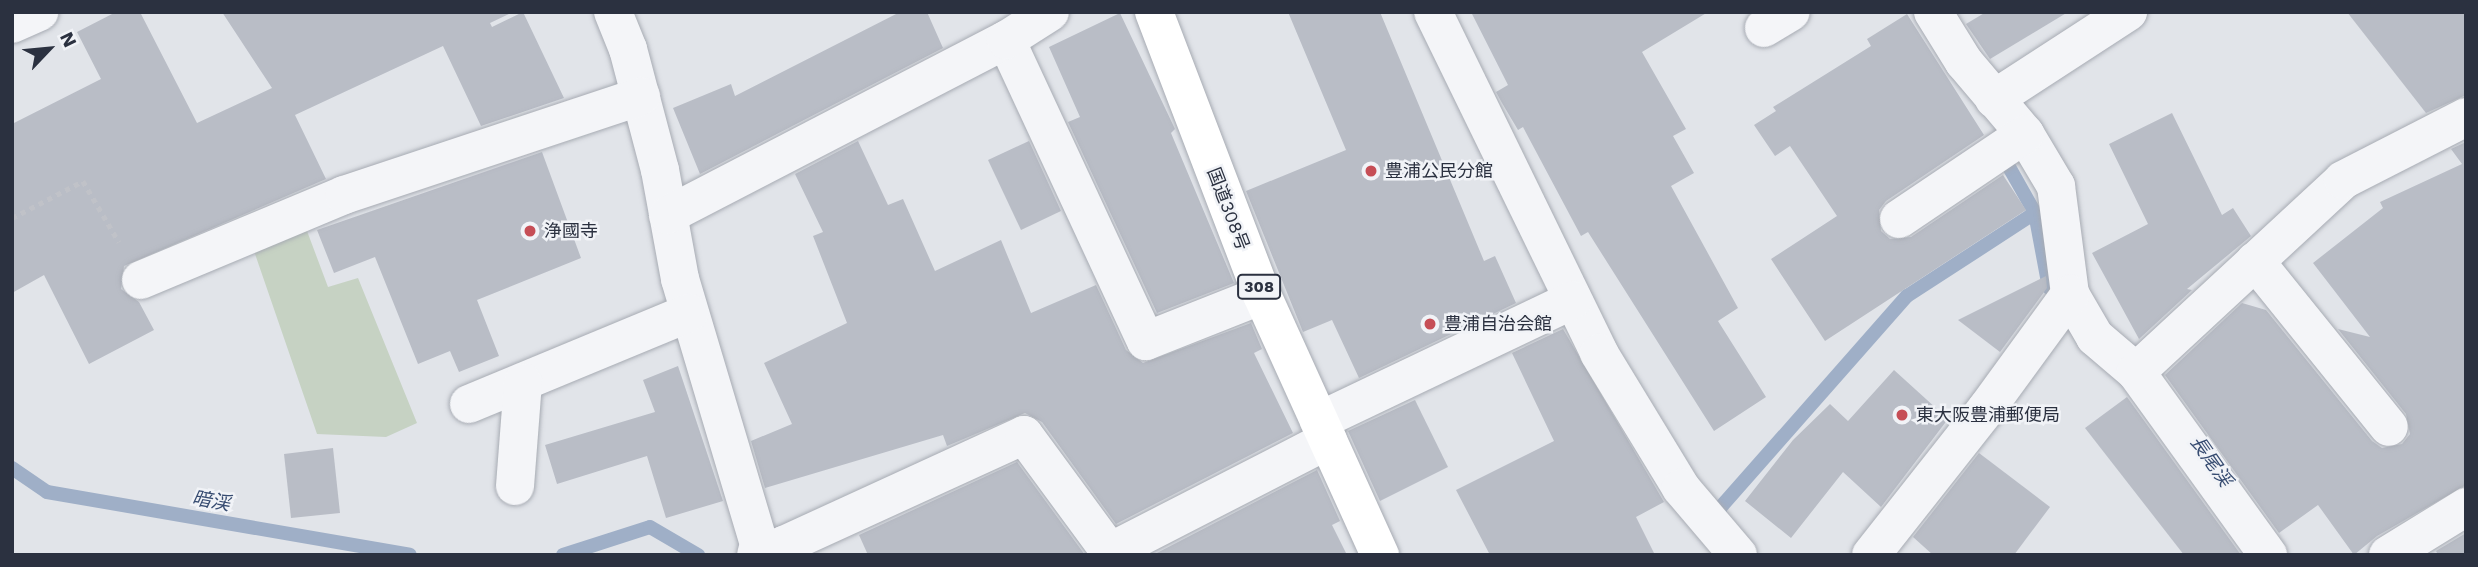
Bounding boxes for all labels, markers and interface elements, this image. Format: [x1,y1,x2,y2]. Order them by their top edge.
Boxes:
north arrow [14,14,84,84]
text: N [55,28,82,51]
place label: 豊浦公民分館 [1385,160,1493,182]
marker: 豊浦公民分館 [1363,163,1379,179]
street label: 国道308号 [1202,165,1254,253]
place label: 浄國寺 [544,220,598,242]
marker: 浄國寺 [522,223,538,239]
road number: 308 [1236,274,1282,300]
place label: 豊浦自治会館 [1444,313,1552,335]
marker: 豊浦自治会館 [1422,316,1438,332]
place label: 東大阪豊浦郵便局 [1916,404,2060,426]
marker: 東大阪豊浦郵便局 [1894,407,1910,423]
water label: 長尾渓 [2185,431,2237,491]
water label: 暗渓 [190,486,232,516]

